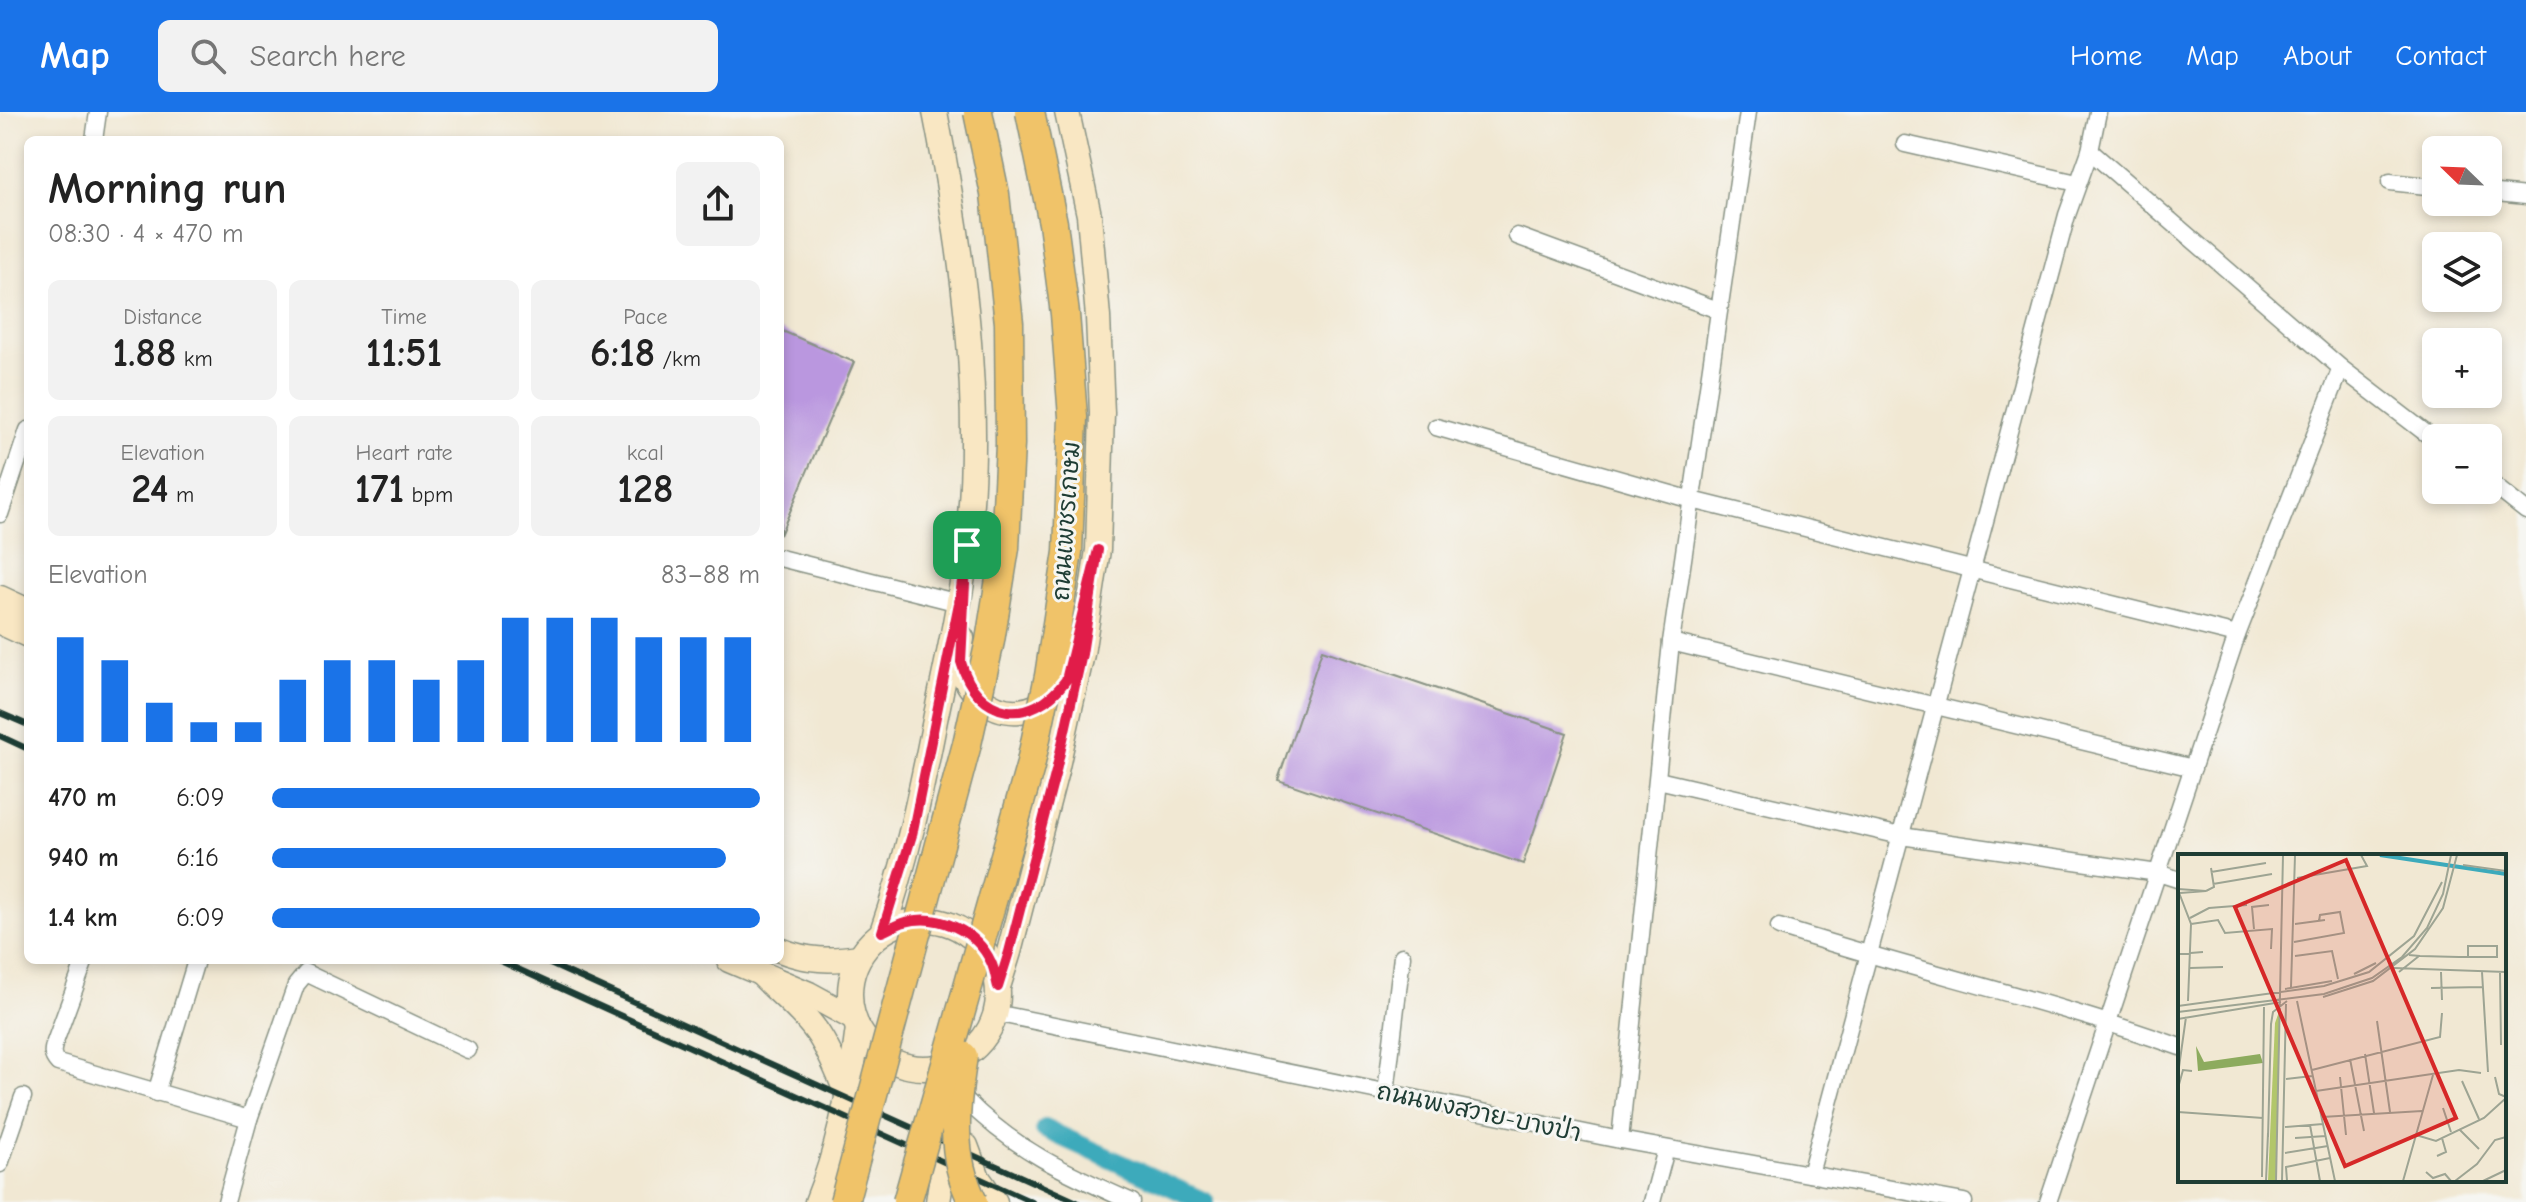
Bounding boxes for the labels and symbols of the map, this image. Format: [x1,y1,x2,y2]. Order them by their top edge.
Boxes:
north arrow [2422,136,2502,216]
street label: ถนนเพชรเกษม [1046,440,1086,602]
pin [933,511,1001,579]
inset map [2178,854,2506,1182]
street label: ถนนพงสวาย-บางป่า [1374,1076,1584,1147]

